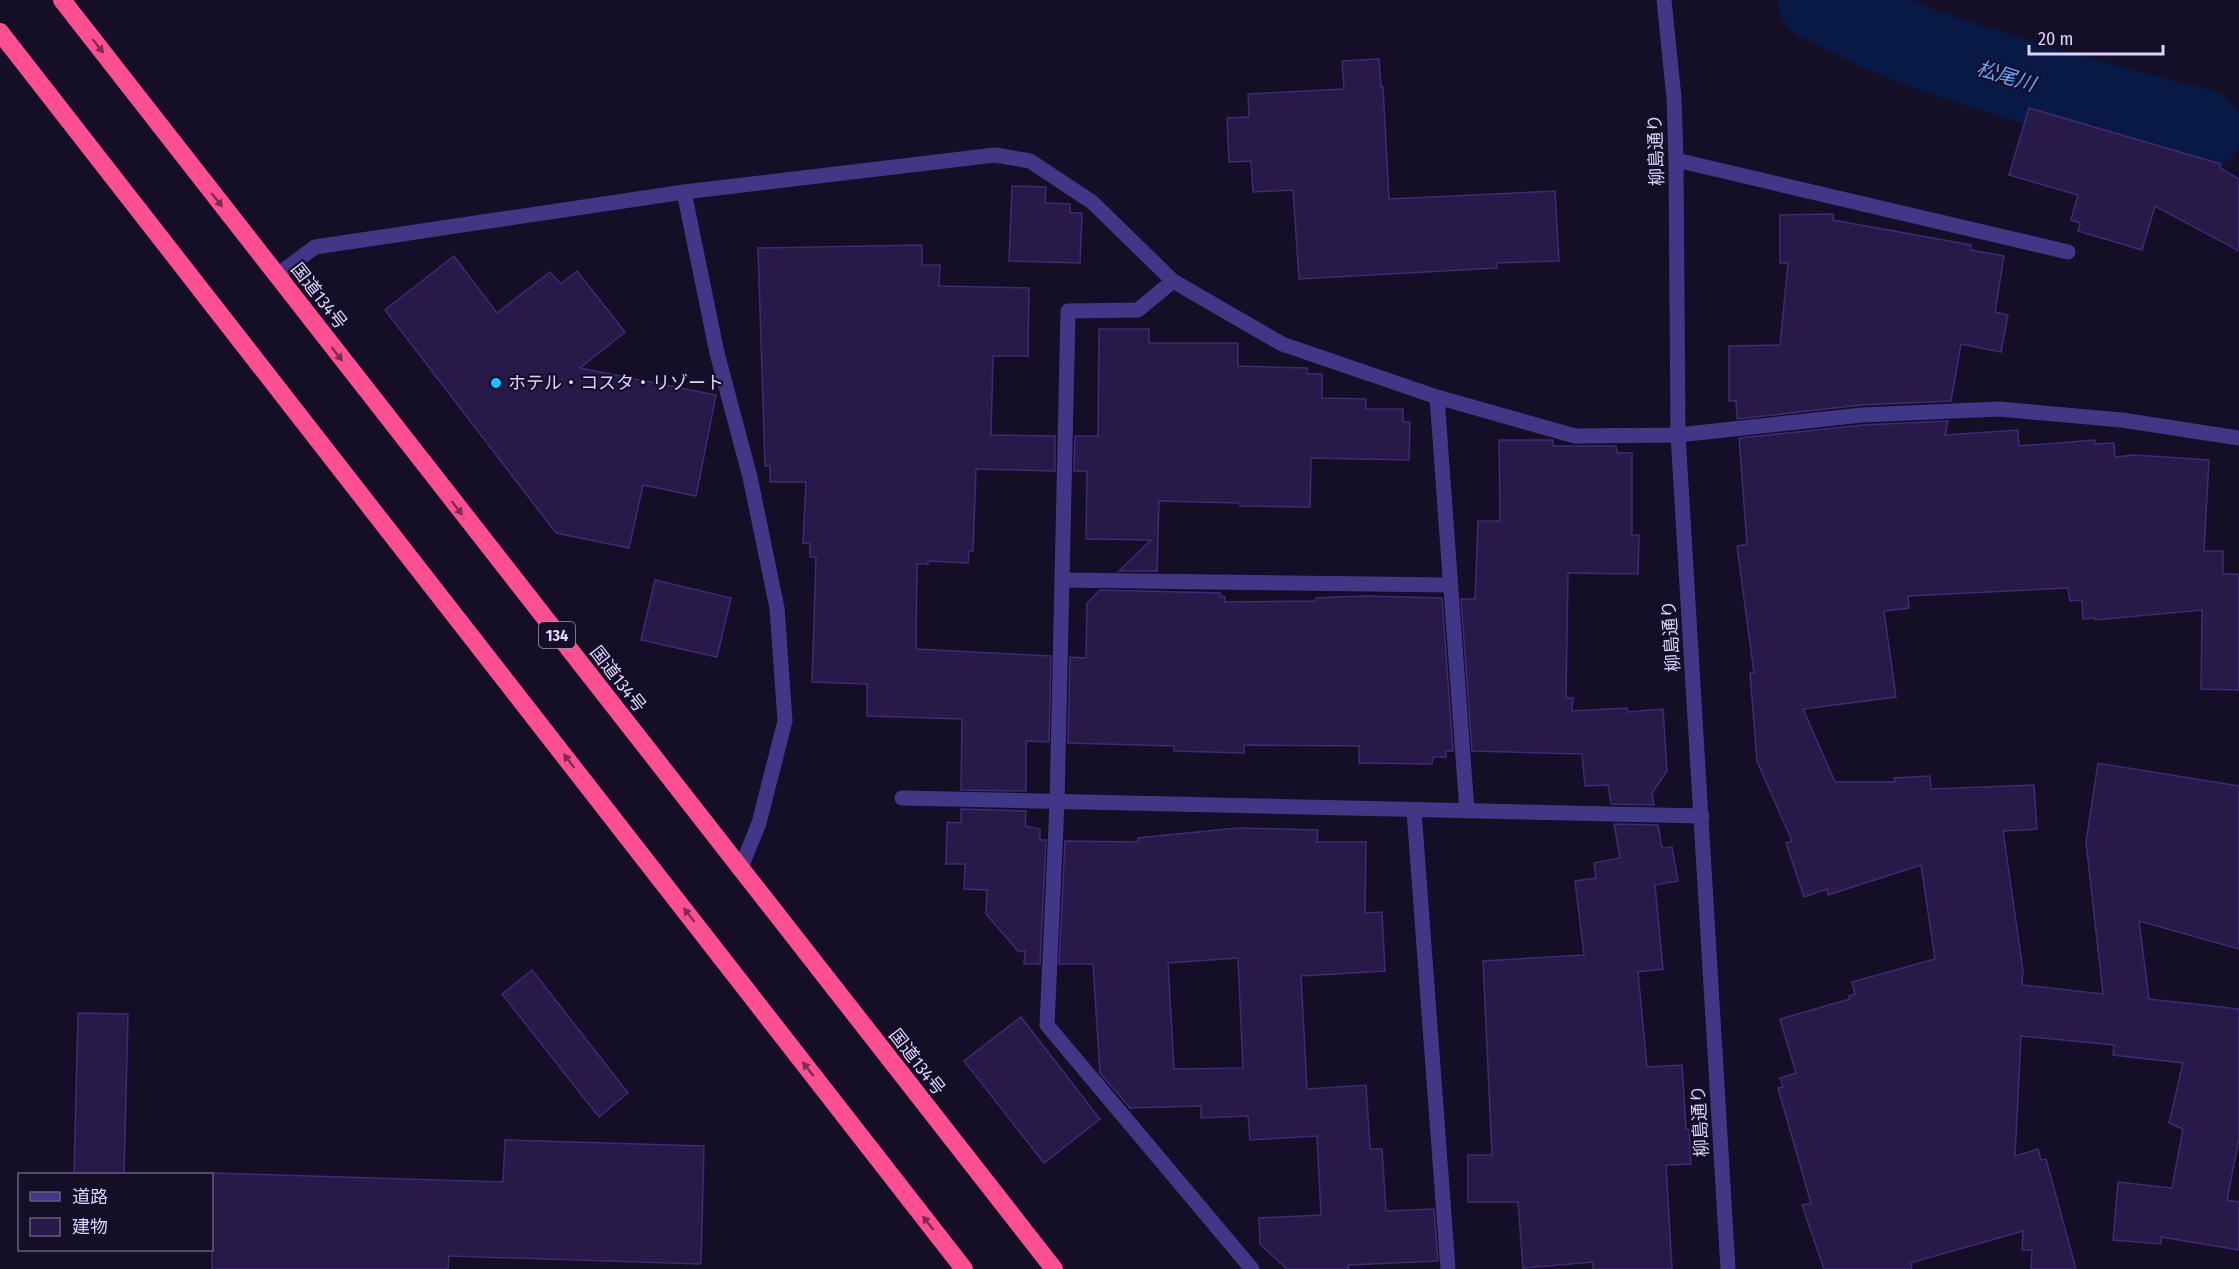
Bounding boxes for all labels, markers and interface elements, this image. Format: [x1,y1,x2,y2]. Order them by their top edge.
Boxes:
scale bar [2029,18,2162,56]
text: 20 m [2038,28,2073,50]
one-way arrow [91,38,104,54]
water label: 松尾川 [1974,56,2040,97]
street label: 柳島通り [1644,114,1668,186]
one-way arrow [211,192,224,208]
street label: 国道134号 [286,259,352,333]
one-way arrow [331,346,344,362]
place label: ホテル・コスタ・リゾート [508,372,724,394]
marker: ホテル・コスタ・リゾート [489,376,503,390]
one-way arrow [451,500,463,515]
street label: 柳島通り [1658,599,1684,673]
road number: 134 [539,622,575,648]
street label: 国道134号 [585,642,651,716]
one-way arrow [563,753,576,769]
one-way arrow [682,907,695,923]
street label: 国道134号 [884,1025,950,1099]
one-way arrow [802,1061,815,1077]
street label: 柳島通り [1687,1084,1713,1158]
legend [18,1173,213,1251]
text: 道路 [72,1186,108,1208]
one-way arrow [922,1215,934,1231]
text: 建物 [72,1216,108,1238]

